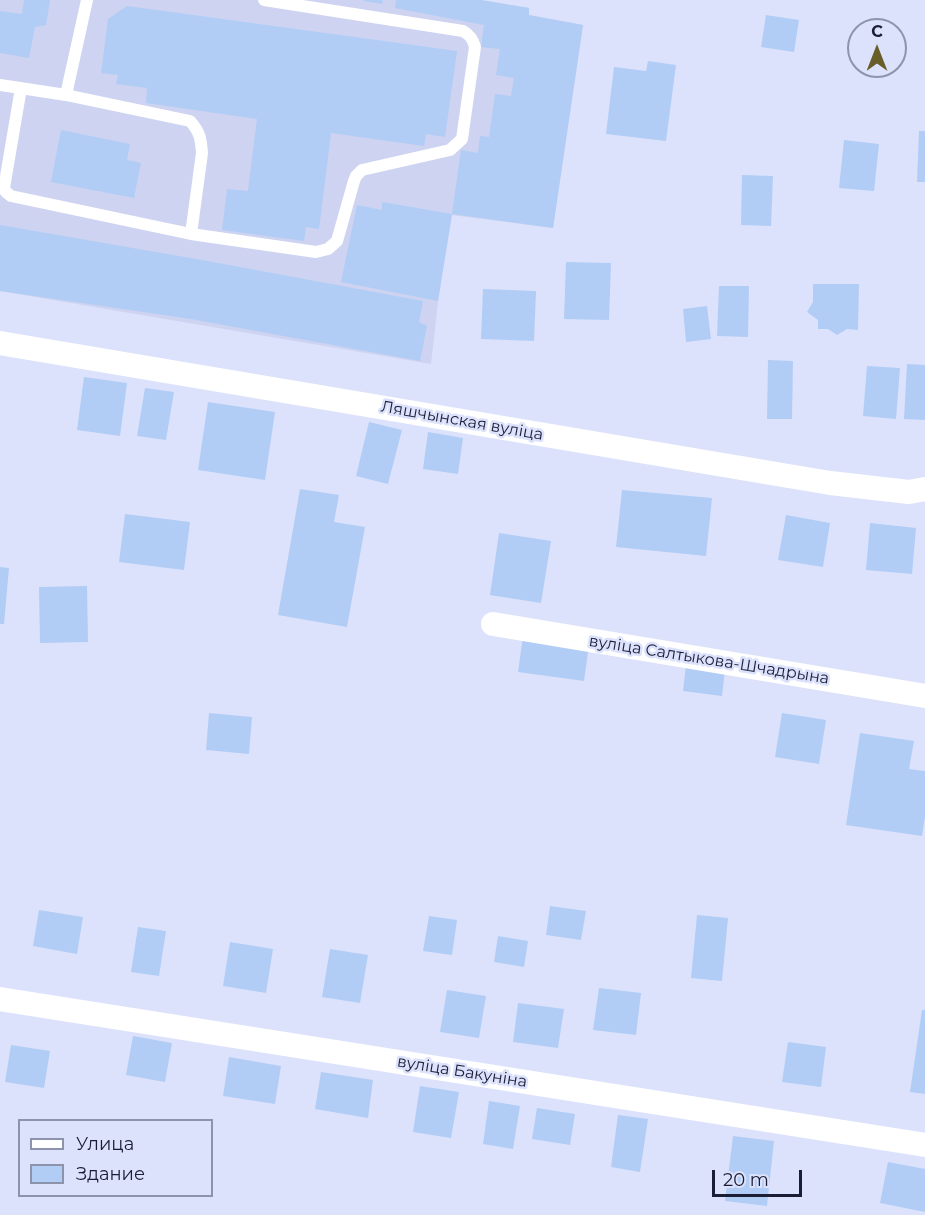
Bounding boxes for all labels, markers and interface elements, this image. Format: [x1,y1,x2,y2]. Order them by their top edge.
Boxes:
north arrow [847,18,907,78]
text: С [871,22,883,41]
street label: Ляшчынская вуліца [379,397,545,445]
street label: вуліца Салтыкова-Шчадрына [587,632,831,688]
street label: вуліца Бакуніна [396,1052,528,1092]
legend [18,1119,213,1197]
text: Улица [76,1133,134,1155]
scale bar [715,1158,805,1196]
text: Здание [76,1163,145,1185]
text: 20 m [723,1169,769,1191]

